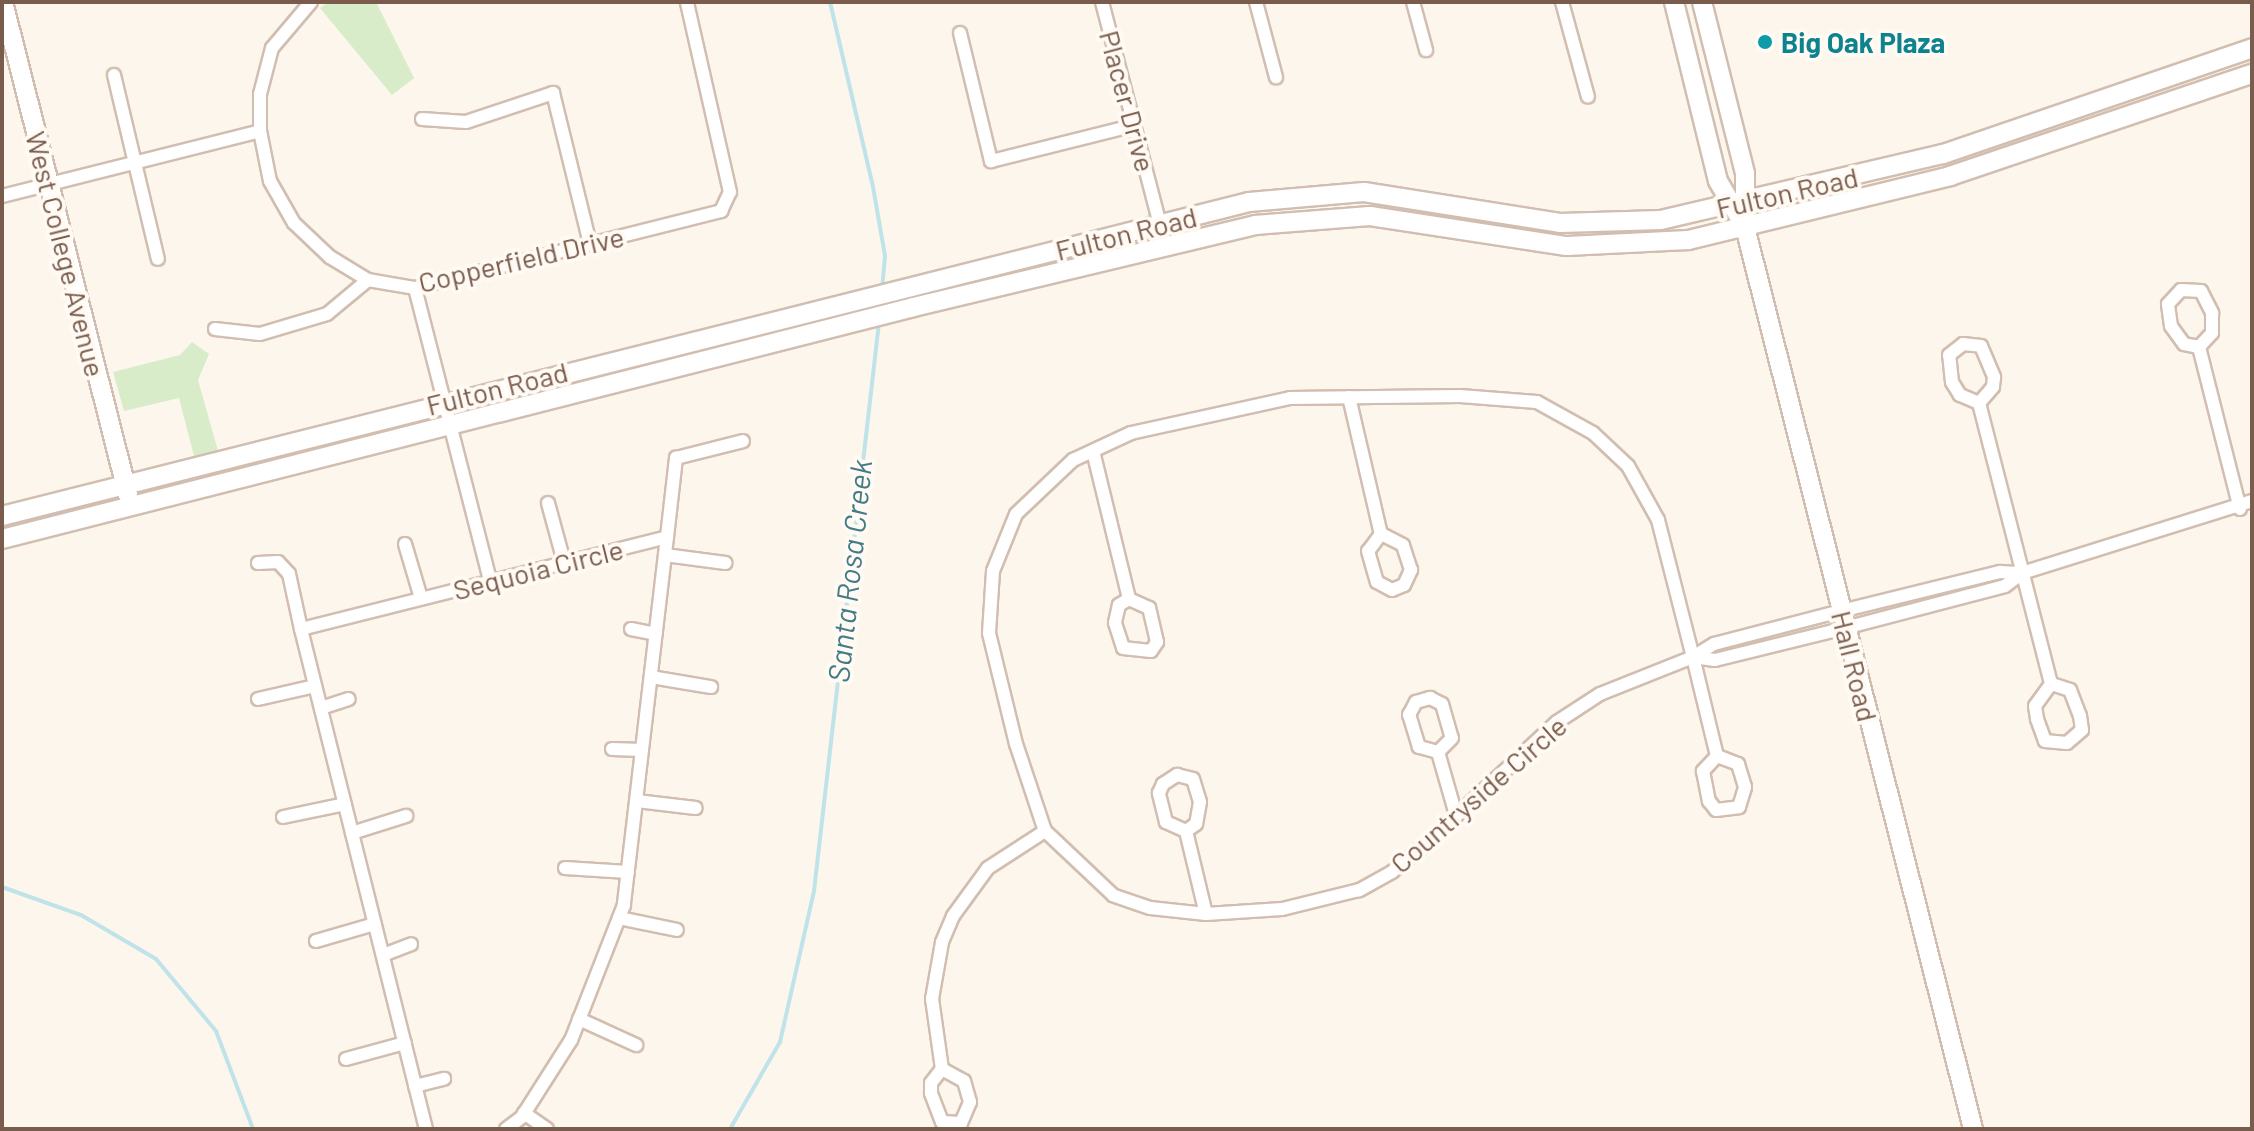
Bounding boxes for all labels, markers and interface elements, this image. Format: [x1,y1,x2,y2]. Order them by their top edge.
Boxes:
place label: Big Oak Plaza [1781,25,1945,59]
street label: Placer Drive [1093,27,1163,175]
marker: Big Oak Plaza [1756,33,1774,51]
street label: West College Avenue [19,128,113,380]
street label: Fulton Road [1713,159,1861,225]
street label: Fulton Road [1052,199,1200,267]
street label: Copperfield Drive [415,219,627,299]
street label: Fulton Road [423,354,571,422]
water label: Santa Rosa Creek [819,458,879,684]
street label: Sequoia Circle [449,532,627,606]
street label: Hall Road [1825,607,1885,725]
street label: Countryside Circle [1383,708,1573,880]

